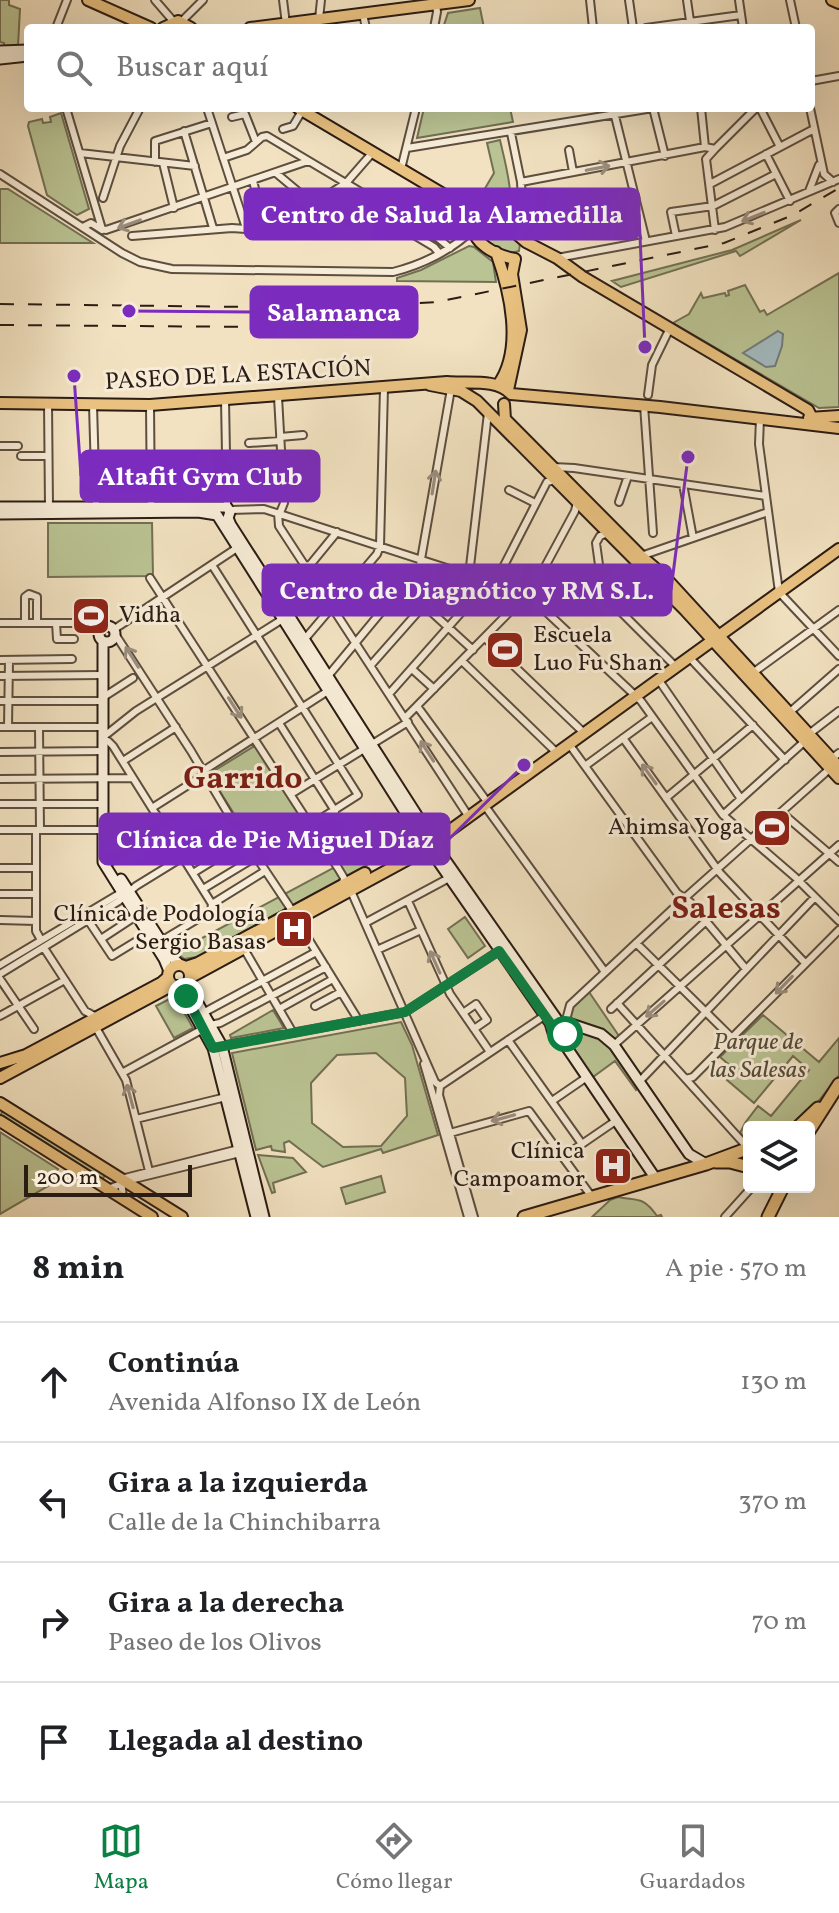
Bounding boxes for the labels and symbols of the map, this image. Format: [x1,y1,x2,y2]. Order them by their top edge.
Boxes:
one-way arrow [585,159,610,174]
callout: Centro de Salud la Alamedilla [245,189,639,239]
text: Centro de Salud la Alamedilla [261,198,623,234]
one-way arrow [741,211,766,226]
one-way arrow [117,218,142,232]
callout: Salamanca [251,287,417,337]
text: Salamanca [267,296,401,332]
street label: PASEO DE LA ESTACIÓN [104,352,372,400]
callout: Altafit Gym Club [81,451,319,501]
text: Altafit Gym Club [97,460,303,496]
one-way arrow [427,470,442,495]
callout: Centro de Diagnótico y RM S.L. [263,565,671,615]
text: Centro de Diagnótico y RM S.L. [280,574,654,610]
sports icon: Vidha [70,595,112,637]
place label: Vidha [119,599,181,633]
place label: Escuela Luo Fu Shan [533,619,662,681]
sports icon: Escuela Luo Fu Shan [484,629,526,671]
one-way arrow [123,646,139,669]
one-way arrow [227,697,244,719]
one-way arrow [418,740,434,763]
district label: Garrido [183,758,303,802]
one-way arrow [641,764,658,785]
sports icon: Ahimsa Yoga [751,807,793,849]
place label: Ahimsa Yoga [608,811,744,845]
callout: Clínica de Pie Miguel Díaz [100,814,449,864]
text: Clínica de Pie Miguel Díaz [116,823,434,859]
district label: Salesas [671,888,781,932]
place label: Clínica de Podología Sergio Basas [54,898,266,960]
hospital icon: Clínica de Podología Sergio Basas [273,908,315,950]
one-way arrow [427,950,442,974]
one-way arrow [775,975,794,994]
route end [168,978,204,1014]
one-way arrow [646,999,666,1017]
route start [547,1016,583,1052]
park label: Parque de las Salesas [710,1026,806,1088]
one-way arrow [121,1083,136,1109]
one-way arrow [491,1112,517,1127]
place label: Clínica Campoamor [454,1135,585,1197]
hospital icon: Clínica Campoamor [592,1145,634,1187]
scale bar [24,1161,192,1197]

